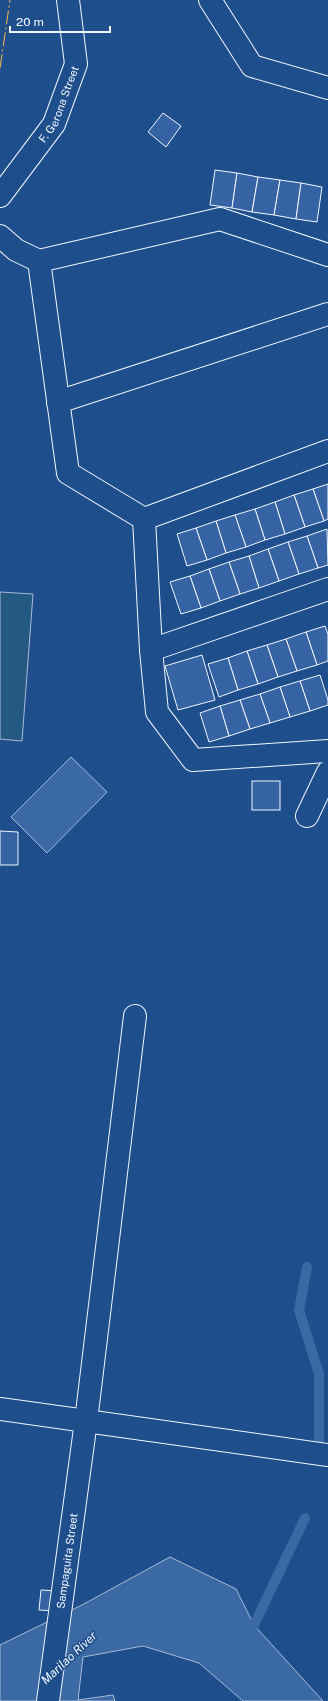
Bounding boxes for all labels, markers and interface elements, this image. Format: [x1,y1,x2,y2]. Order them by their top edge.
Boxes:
scale bar [10,8,110,34]
text: 20 m [16,15,44,29]
street label: F. Gerona Street [36,64,81,145]
street label: Sampaguita Street [54,1512,80,1610]
water label: Marilao River [38,1628,100,1687]

